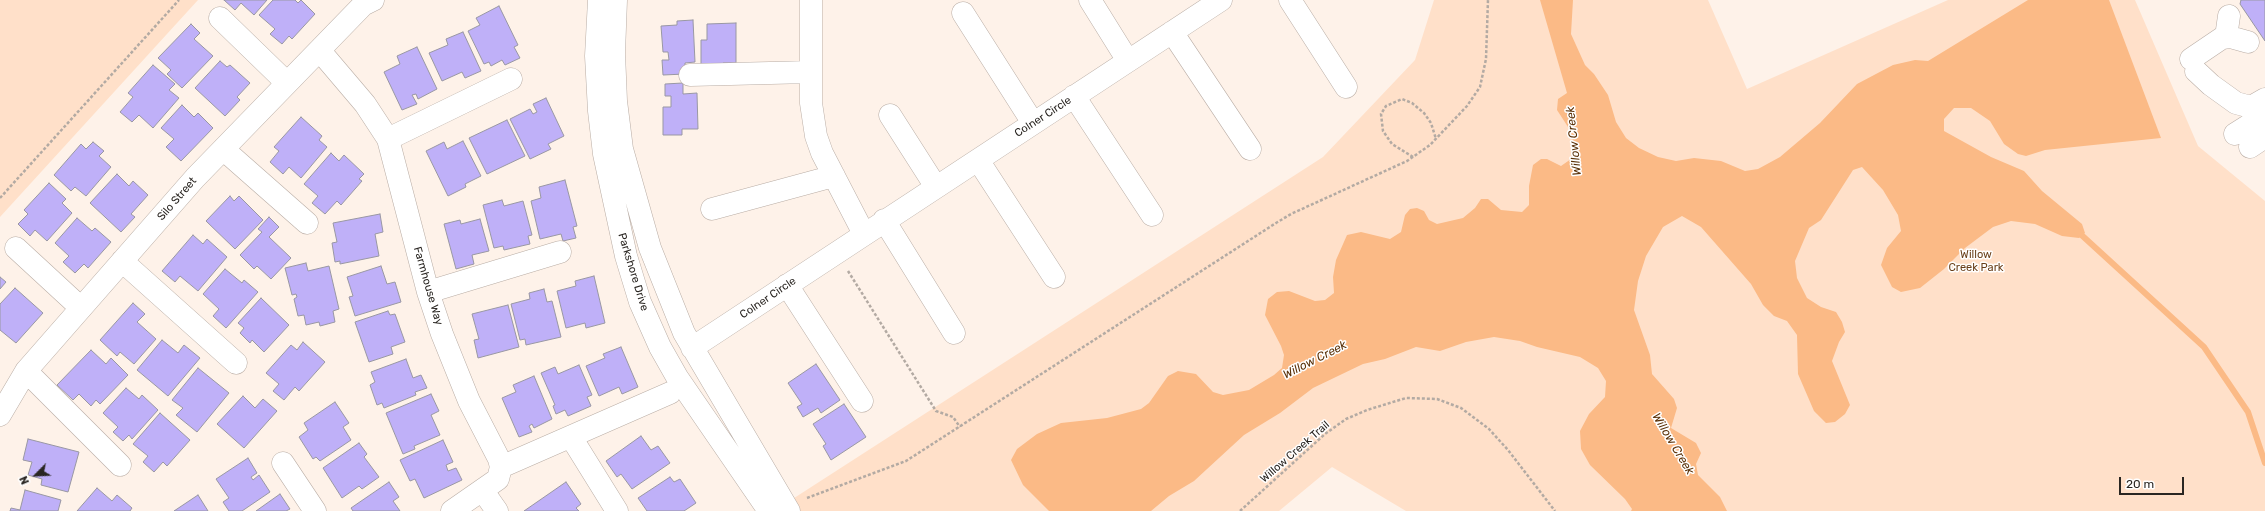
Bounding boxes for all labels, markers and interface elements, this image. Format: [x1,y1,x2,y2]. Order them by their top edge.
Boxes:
street label: Colner Circle [1012,94,1074,140]
water label: Willow Creek [1563,106,1585,176]
street label: Silo Street [155,175,199,223]
street label: Parkshore Drive [615,231,651,313]
street label: Farmhouse Way [411,245,445,327]
park label: Willow Creek Park [1949,248,2003,274]
street label: Colner Circle [737,274,799,322]
water label: Willow Creek [1281,338,1349,382]
water label: Willow Creek [1649,410,1697,478]
street label: Willow Creek Trail [1258,418,1332,486]
north arrow [16,455,56,495]
scale bar [2121,469,2186,495]
text: N [17,474,32,486]
text: 20 m [2126,477,2154,491]

